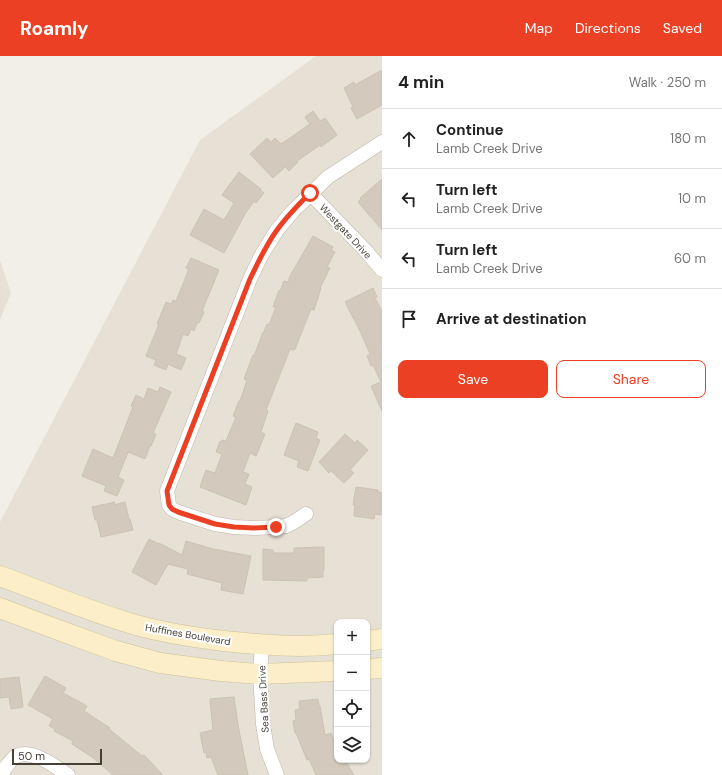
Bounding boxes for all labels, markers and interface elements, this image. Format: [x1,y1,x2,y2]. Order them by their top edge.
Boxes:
text: Roamly [20,16,89,41]
text: Map [525,19,553,37]
text: Directions [575,19,641,37]
text: Saved [663,19,702,37]
text: 4 min [398,71,444,93]
text: Walk · 250 m [629,74,706,91]
text: Continue [436,120,504,140]
icon: ahead [398,128,420,150]
text: 180 m [670,130,706,147]
text: Lamb Creek Drive [436,140,543,157]
text: Turn left [436,180,497,200]
route start [301,184,319,202]
icon: left [398,188,420,210]
text: 10 m [678,190,706,207]
text: Lamb Creek Drive [436,200,543,217]
street label: Westgate Drive [317,201,375,262]
text: Turn left [436,240,497,260]
icon: left [398,248,420,270]
text: 60 m [674,250,706,267]
text: Lamb Creek Drive [436,260,543,277]
icon: arrive [398,308,420,330]
text: Arrive at destination [436,309,587,329]
button: Save [398,360,548,398]
button: Share [556,360,706,398]
route end [267,518,285,536]
map controls [334,619,370,763]
button: + [334,619,370,655]
street label: Huffines Boulevard [144,621,232,648]
button: − [334,655,370,691]
street label: Sea Bass Drive [255,665,272,733]
button: locate [334,691,370,727]
button: layers [334,727,370,763]
scale bar [12,747,102,766]
text: 50 m [18,749,45,763]

